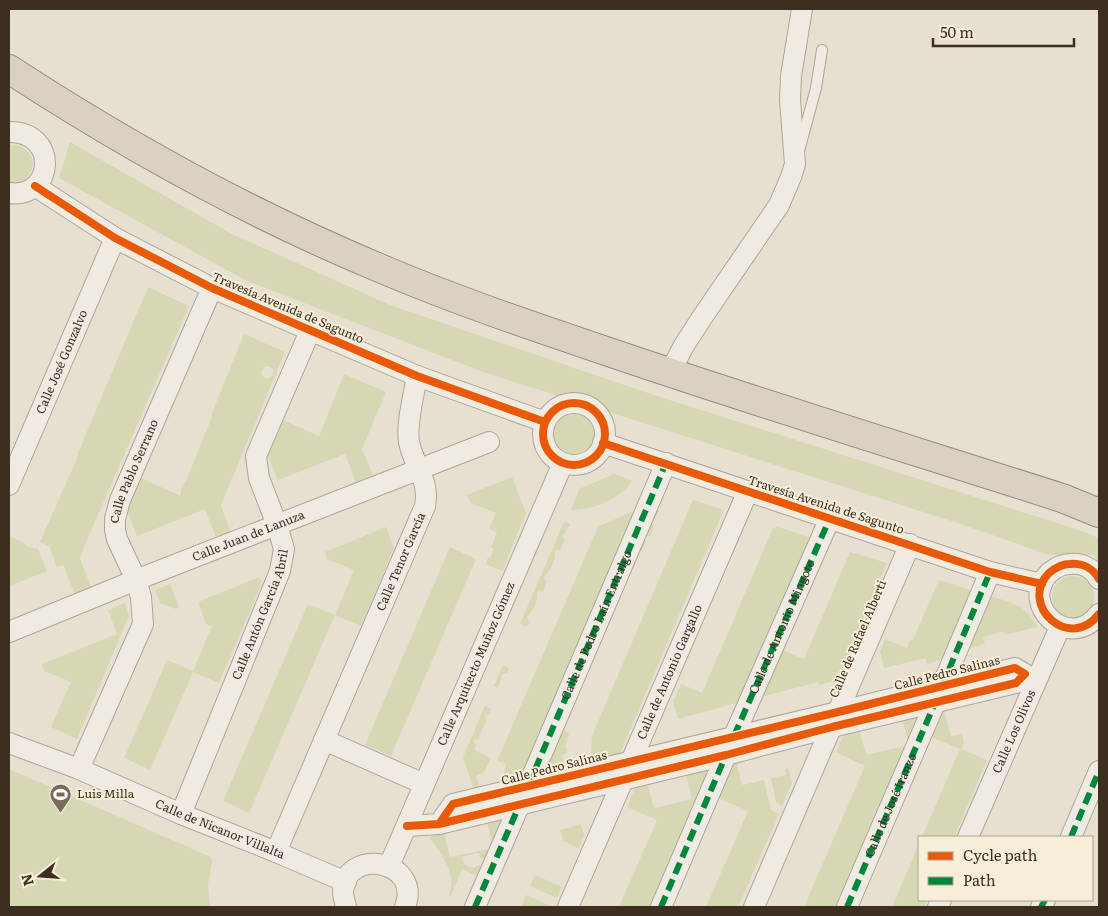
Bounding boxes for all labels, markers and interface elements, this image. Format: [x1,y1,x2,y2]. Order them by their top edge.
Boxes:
scale bar [933,15,1074,47]
text: 50 m [940,20,974,43]
street label: Travesía Avenida de Sagunto [210,267,367,347]
street label: Calle José Gonzalvo [31,306,91,417]
street label: Calle Pablo Serrano [105,416,162,523]
street label: Travesía Avenida de Sagunto [746,470,907,538]
street label: Calle Juan de Lanuza [189,505,308,565]
street label: Calle Tenor García [371,509,429,614]
street label: Calle de Pedro Laín Entralgo [556,547,636,702]
street label: Calle Antón García Abril [227,548,292,682]
street label: Calle de Antonio Mingote [744,557,818,697]
street label: Calle de Rafael Alberti [824,577,890,700]
street label: Calle Arquitecto Muñoz Gómez [432,579,519,748]
street label: Calle de Antonio Gargallo [632,601,706,742]
street label: Calle Pedro Salinas [892,650,1002,694]
street label: Calle Los Olivos [987,686,1040,776]
street label: Calle Pedro Salinas [499,745,609,789]
street label: Calle de José Iranzo [860,750,921,860]
sports icon: Luis Milla [49,782,73,813]
place label: Luis Milla [77,784,135,802]
street label: Calle de Nicanor Villalta [153,794,288,863]
legend [918,836,1093,901]
text: Cycle path [963,843,1038,866]
north arrow [15,851,65,901]
text: Path [963,868,996,891]
text: N [15,871,38,889]

